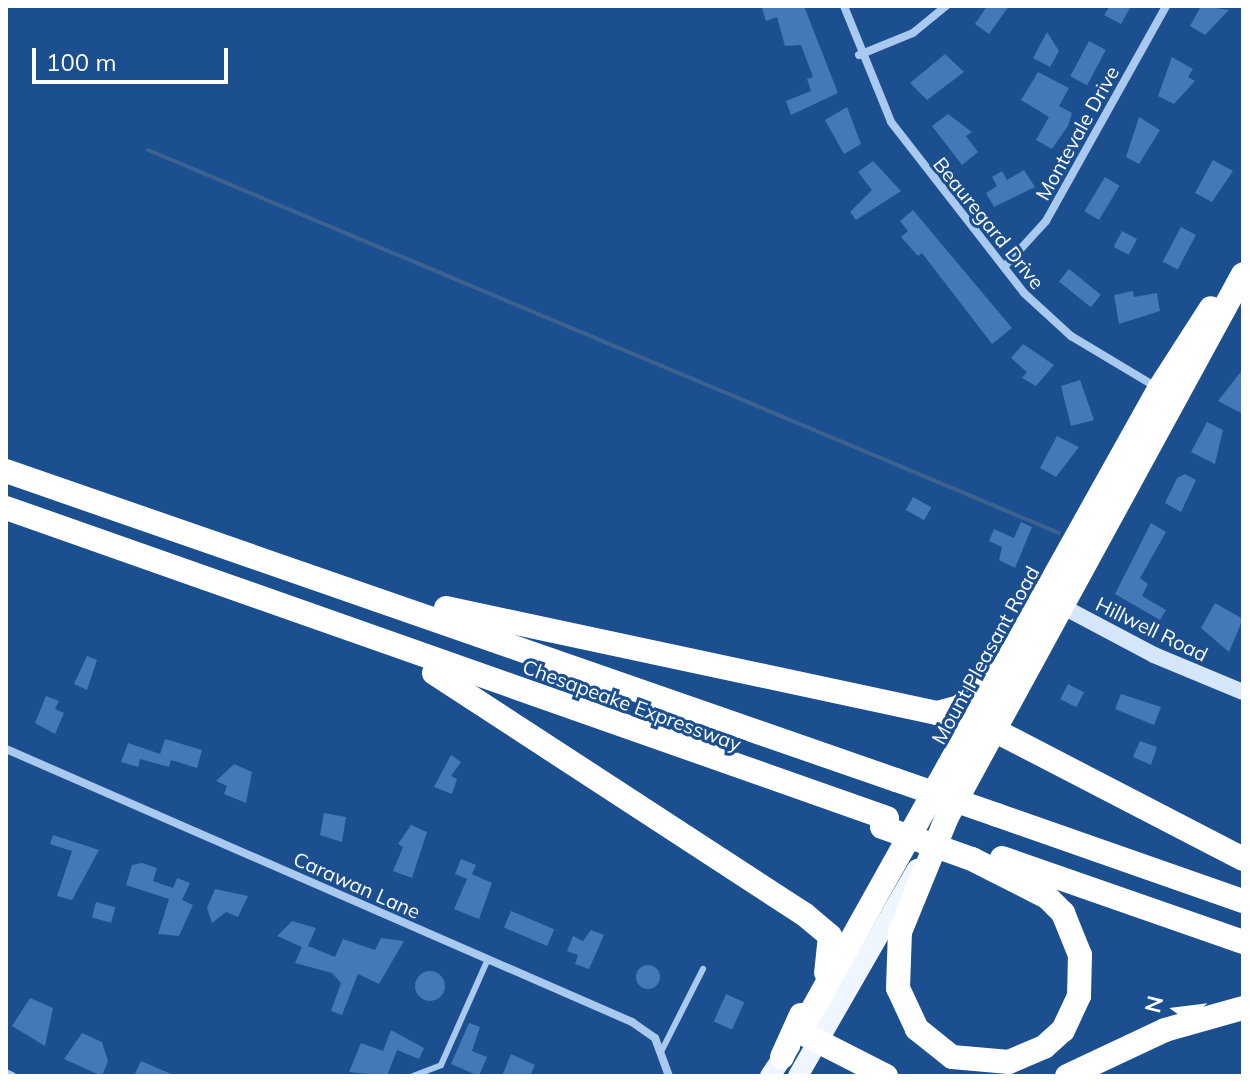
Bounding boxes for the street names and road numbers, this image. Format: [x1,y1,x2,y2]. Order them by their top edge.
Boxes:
street label: Montevale Drive [1030,62,1124,204]
street label: Beauregard Drive [928,152,1050,294]
street label: Mount Pleasant Road [926,562,1044,748]
street label: Hillwell Road [1092,592,1212,666]
street label: Chesapeake Expressway [519,654,745,756]
street label: Carawan Lane [290,846,424,924]

